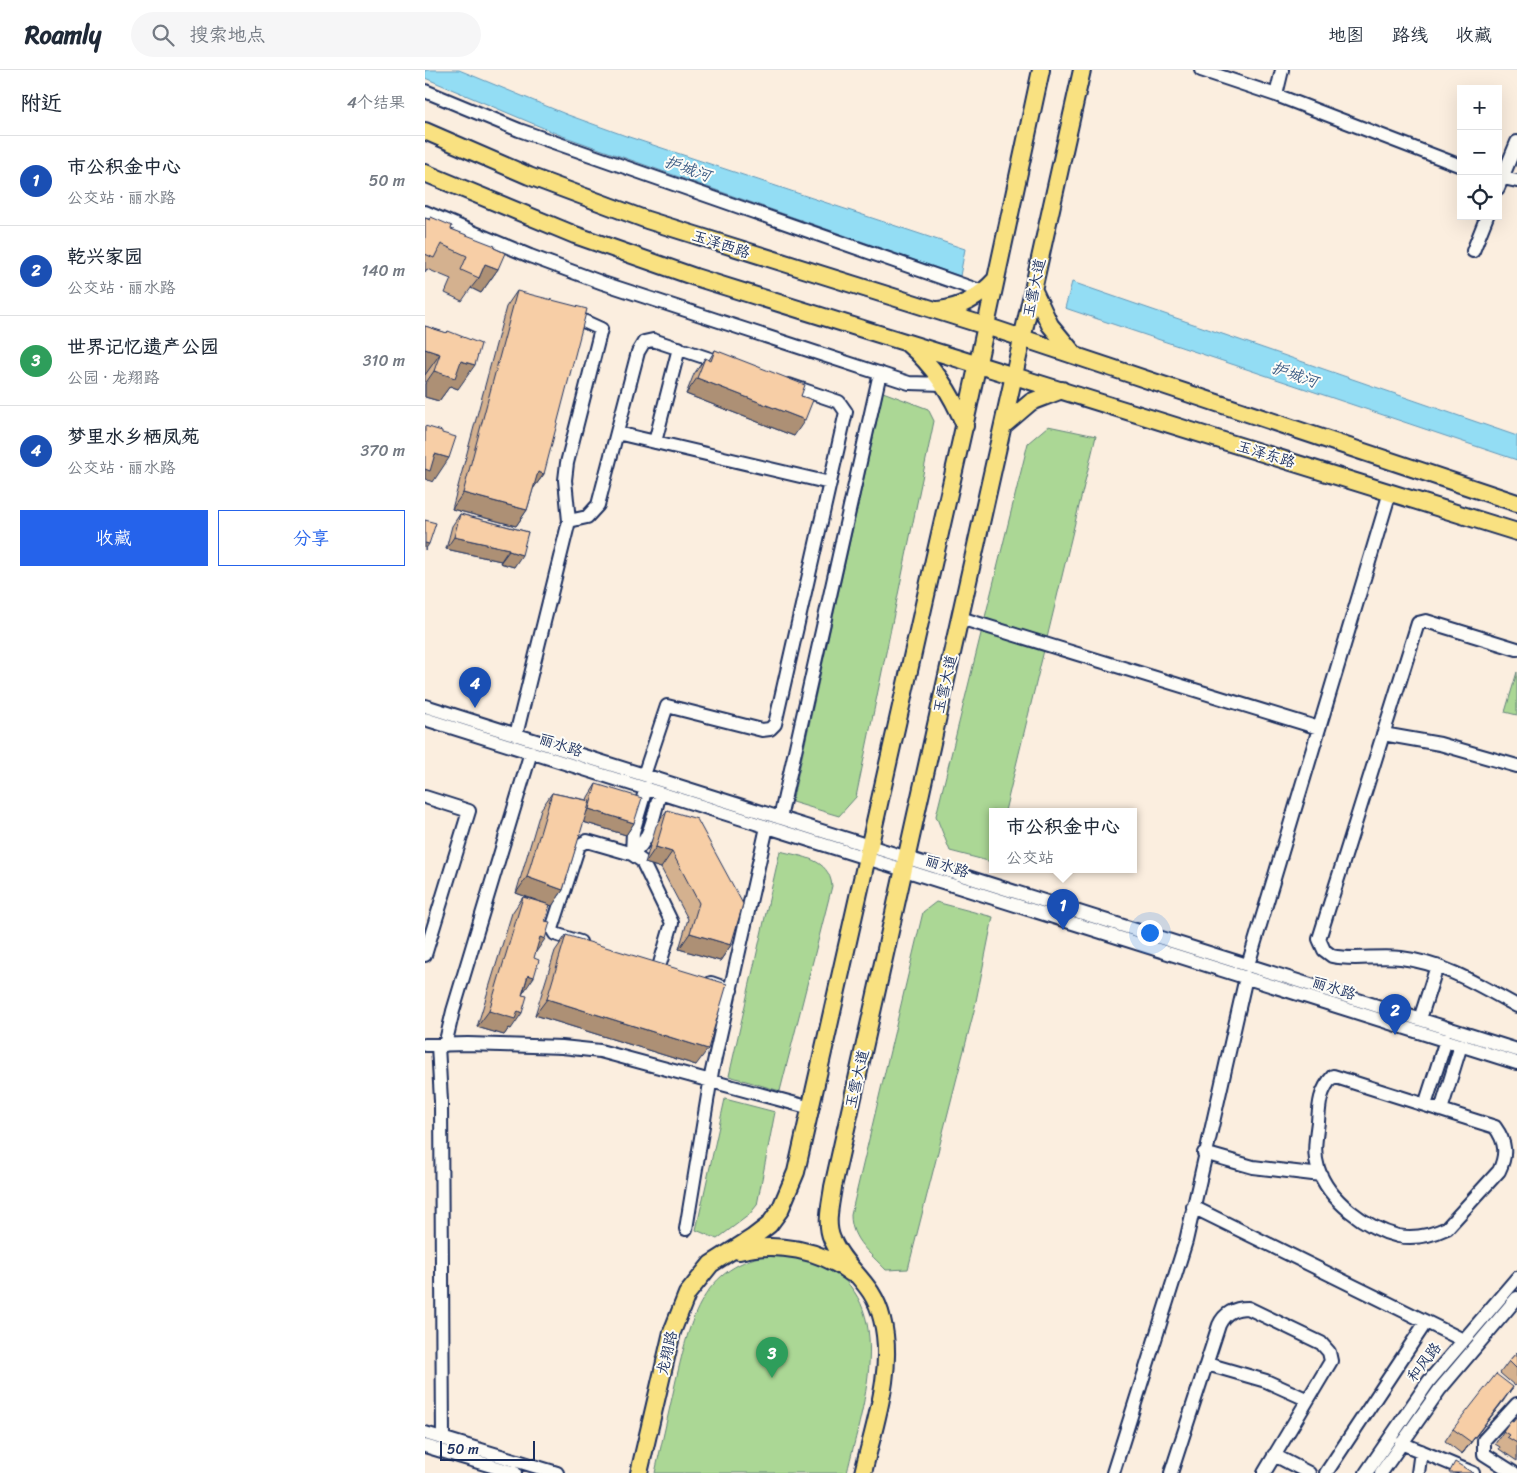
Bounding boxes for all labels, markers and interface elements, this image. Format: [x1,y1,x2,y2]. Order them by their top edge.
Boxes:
search box [131,12,481,57]
text: Roamly [25,14,101,56]
text: 搜索地点 [189,18,265,51]
text: 地图 [1328,19,1364,51]
text: 路线 [1392,19,1428,51]
text: 收藏 [1456,19,1492,51]
icon: search [149,21,177,49]
text: 附近 [20,84,62,122]
map controls [1457,85,1502,220]
button: + [1457,85,1502,130]
text: 4个结果 [347,88,405,117]
button: − [1457,130,1502,175]
water label: 护城河 [660,147,718,191]
text: 市公积金中心 [67,150,181,183]
text: 1 [33,166,39,195]
text: 50 m [369,166,405,195]
button: locate [1457,175,1502,220]
text: 公交站 · 丽水路 [67,183,176,212]
street label: 玉泽西路 [688,222,754,266]
text: 乾兴家园 [67,240,143,273]
text: 2 [31,256,41,285]
text: 140 m [362,256,405,285]
street label: 玉雪大道 [1015,256,1053,320]
text: 公交站 · 丽水路 [67,273,176,302]
text: 世界记忆遗产公园 [67,330,219,363]
text: 3 [32,346,40,375]
text: 310 m [363,346,405,375]
water label: 护城河 [1267,353,1325,397]
text: 公园 · 龙翔路 [67,363,160,392]
text: 梦里水乡栖凤苑 [67,420,200,453]
street label: 玉泽东路 [1234,433,1298,475]
text: 4 [31,436,41,465]
text: 370 m [361,436,405,465]
text: 公交站 · 丽水路 [67,453,176,482]
button: 收藏 [20,510,208,566]
button: 分享 [218,510,405,566]
street label: 玉雪大道 [926,652,964,716]
pin: 4 [459,667,491,708]
street label: 丽水路 [536,726,586,764]
popup [989,808,1137,873]
text: 市公积金中心 [1006,810,1120,843]
text: 公交站 [1006,843,1054,872]
street label: 丽水路 [922,847,972,885]
pin: 1 [1047,889,1079,930]
your location [1137,920,1163,946]
street label: 丽水路 [1309,969,1359,1007]
pin: 2 [1379,994,1411,1035]
street label: 玉雪大道 [838,1047,876,1111]
street label: 龙翔路 [649,1328,685,1378]
street label: 和风路 [1400,1336,1448,1388]
pin: 3 [756,1337,788,1378]
text: 50 m [447,1437,479,1462]
scale bar [440,1438,535,1461]

